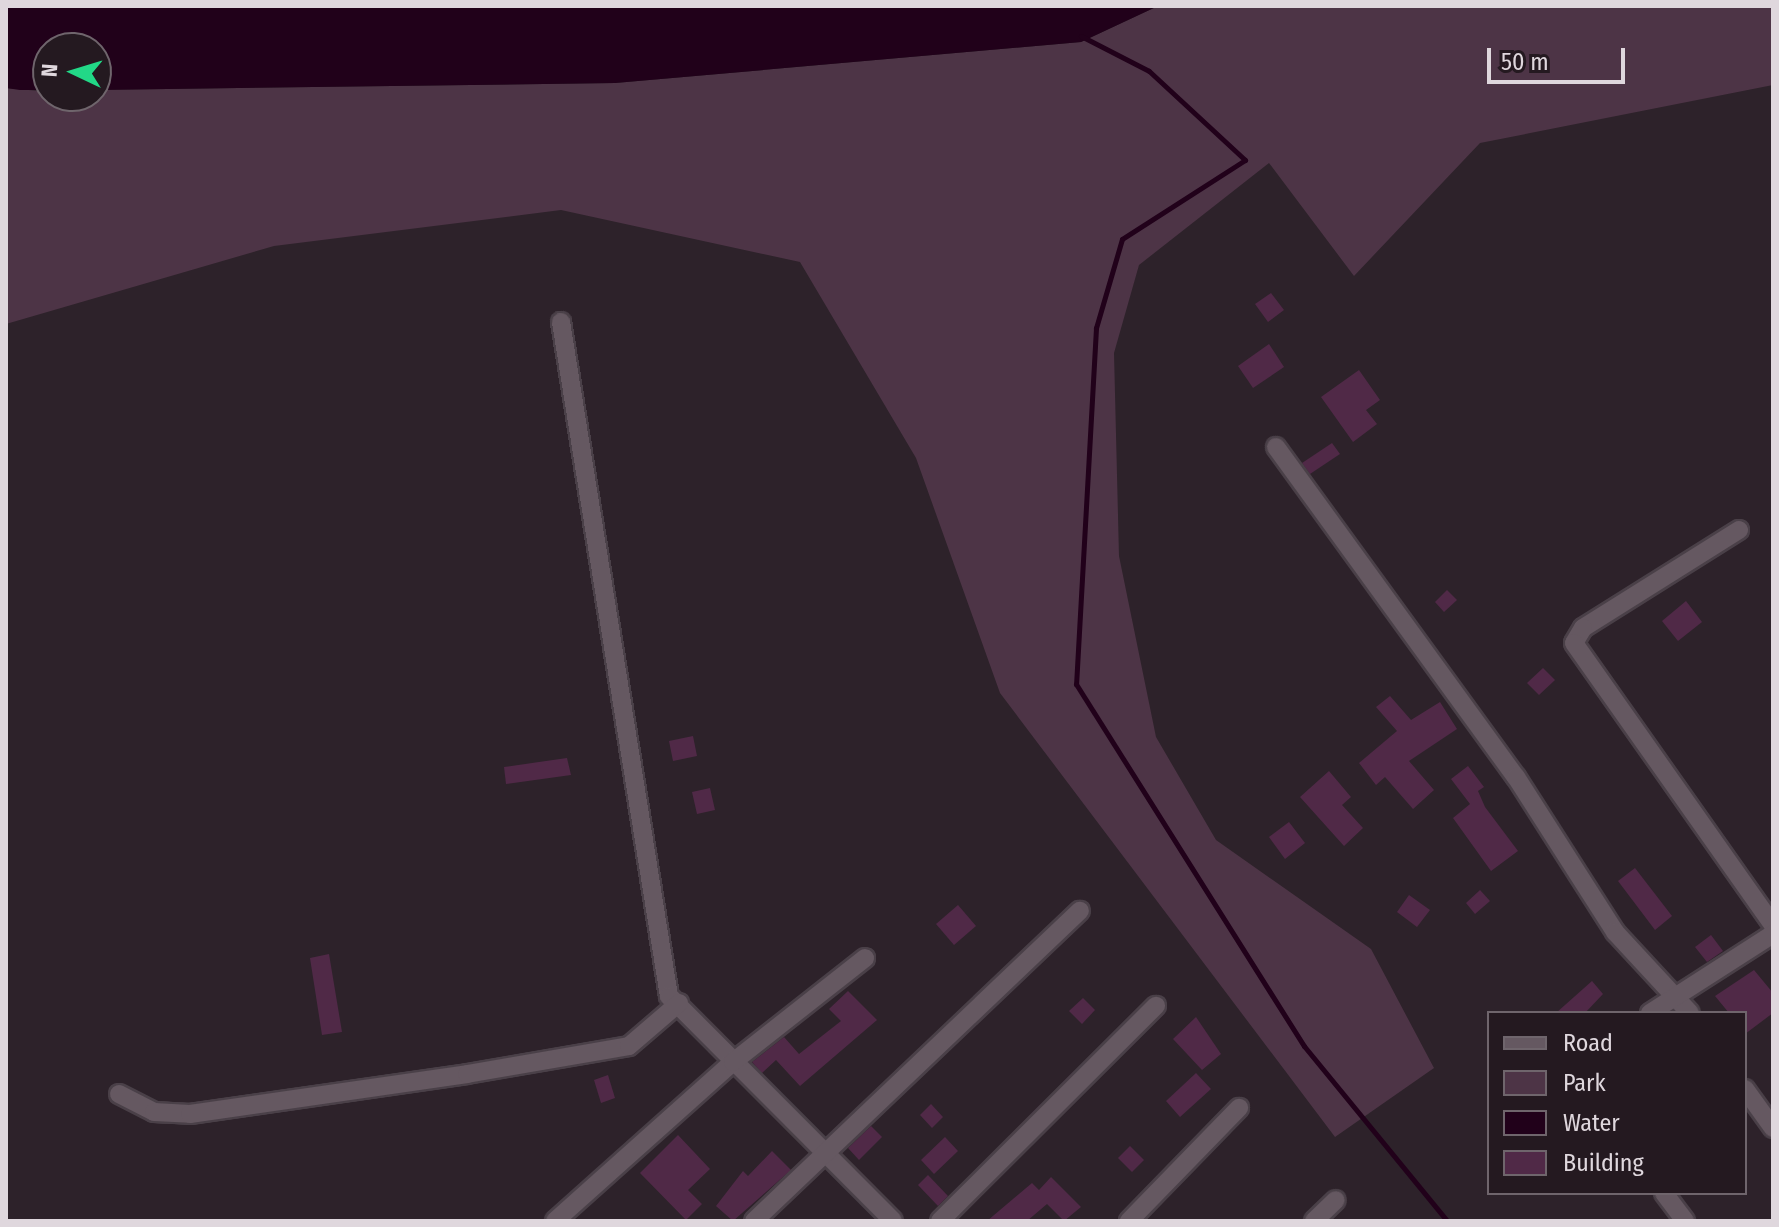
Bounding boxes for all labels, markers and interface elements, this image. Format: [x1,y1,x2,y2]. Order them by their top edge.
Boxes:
north arrow [32,32,112,112]
scale bar [1491,32,1629,82]
text: 50 m [1501,48,1549,76]
text: N [36,63,63,78]
legend [1487,1011,1747,1195]
text: Road [1563,1029,1613,1057]
text: Park [1563,1069,1606,1097]
text: Water [1563,1109,1620,1137]
text: Building [1563,1149,1644,1177]

